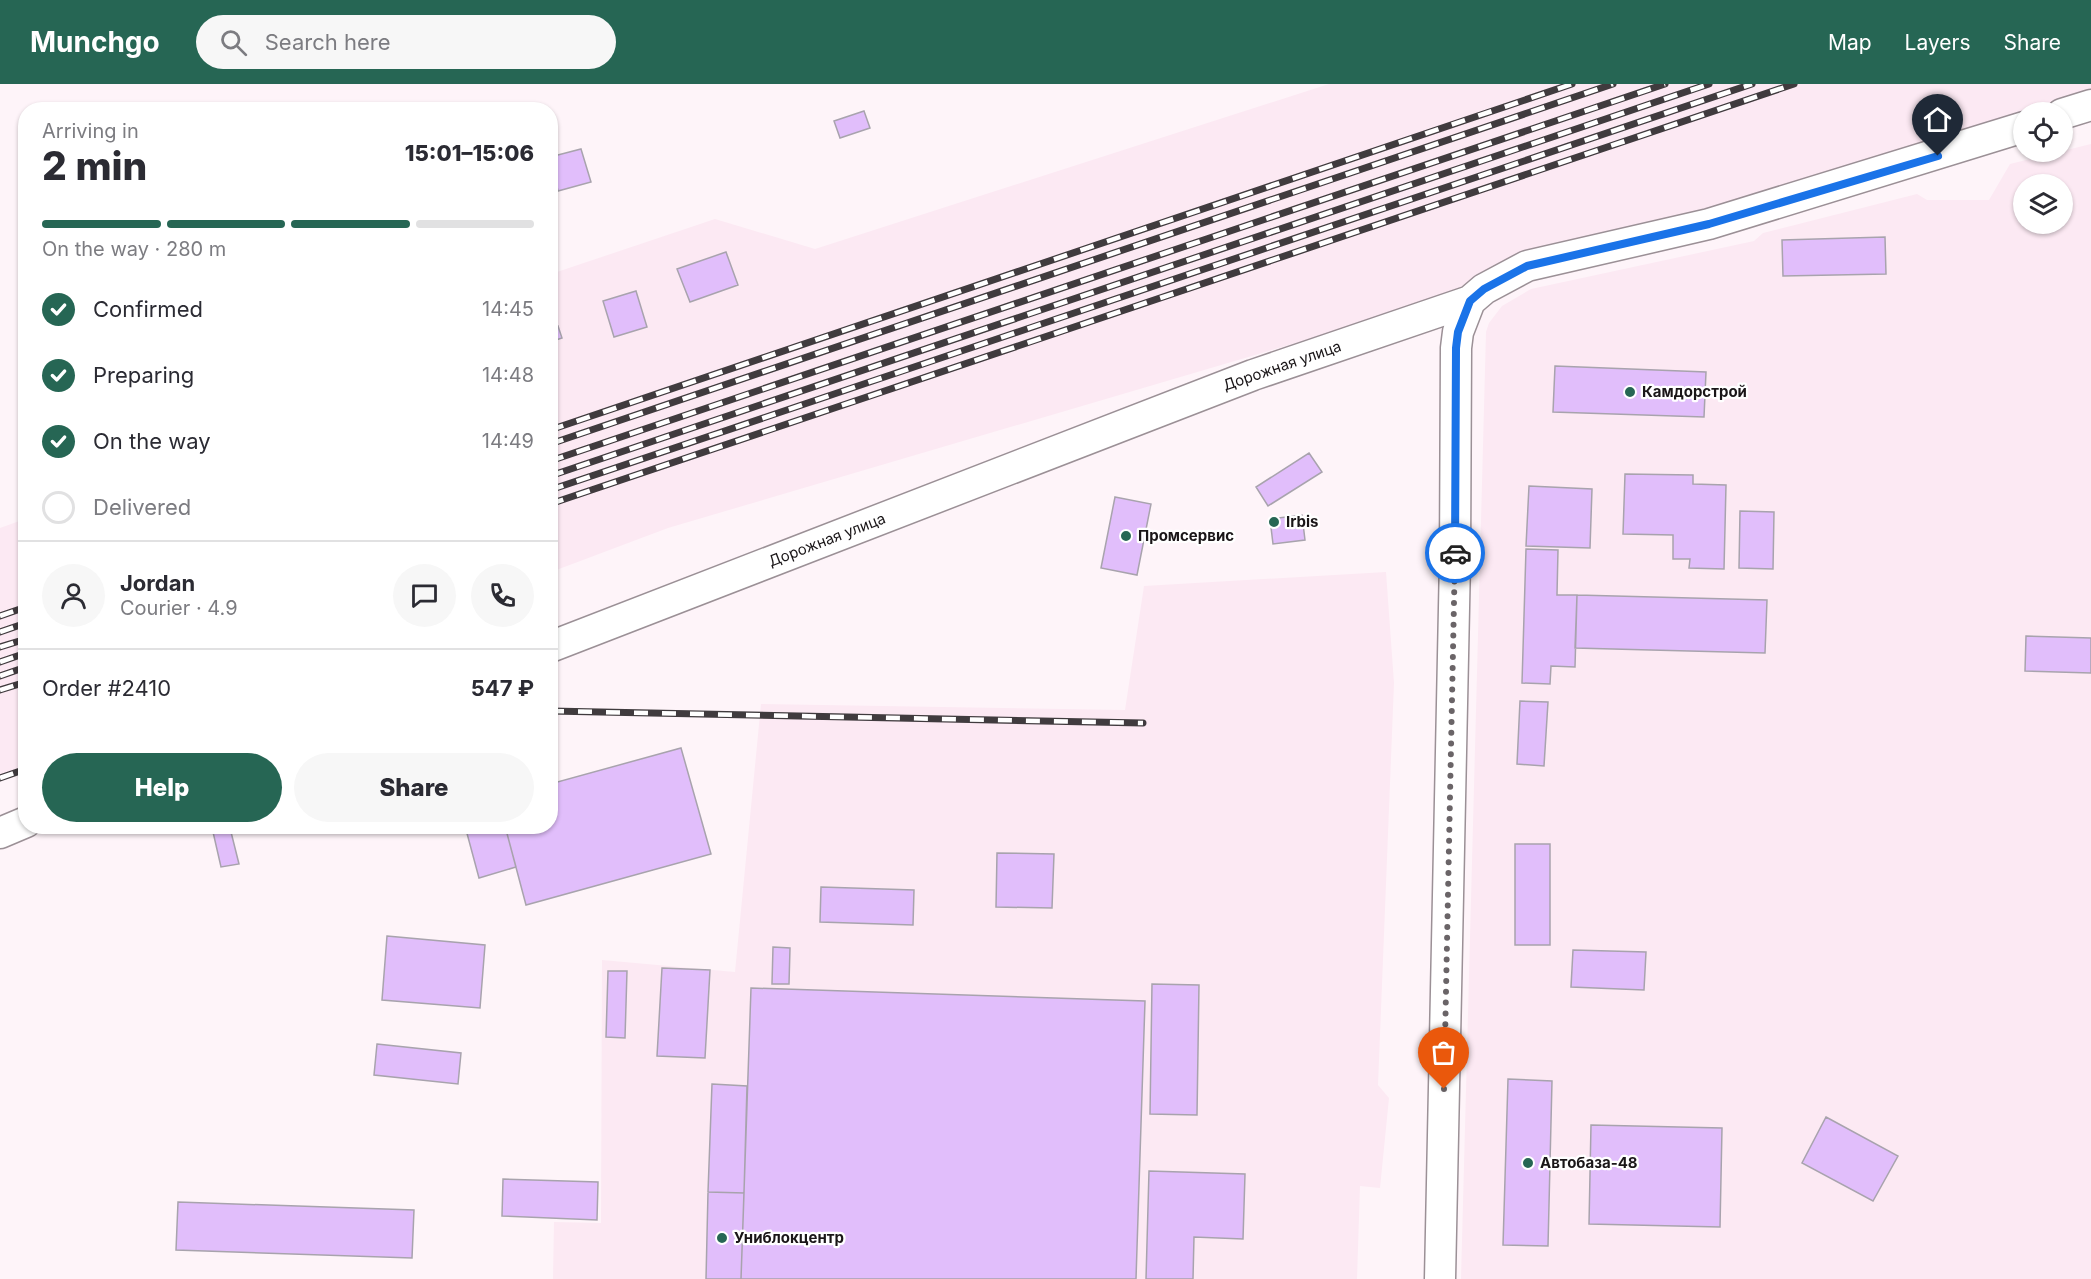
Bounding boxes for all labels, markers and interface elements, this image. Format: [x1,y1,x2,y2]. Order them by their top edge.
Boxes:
search box [196,15,616,69]
text: Munchgo [30,25,160,59]
icon: search [217,26,250,59]
text: Search here [265,29,391,55]
text: Map [1828,30,1872,55]
text: Layers [1905,30,1971,55]
text: Share [2004,30,2061,55]
pin [1912,94,1963,156]
map controls [2013,102,2073,234]
button: locate [2013,102,2073,162]
icon: home [1921,103,1954,136]
text: Arriving in [42,119,139,143]
text: 15:01–15:06 [405,140,534,166]
text: 2 min [42,142,147,189]
button: layers [2013,174,2073,234]
text: On the way · 280 m [42,237,226,261]
icon: check [42,293,75,326]
text: Confirmed [93,296,203,322]
text: 14:45 [482,297,534,321]
street label: Дорожная улица [1220,336,1343,395]
icon: check [42,359,75,392]
text: Preparing [93,362,194,388]
text: 14:48 [482,363,534,387]
place label: Камдорстрой [1642,382,1747,401]
marker: Камдорстрой [1623,385,1637,399]
icon: check [42,425,75,458]
text: On the way [93,428,211,454]
text: 14:49 [482,429,534,453]
text: Delivered [93,494,191,520]
street label: Дорожная улица [766,508,888,571]
place label: Irbis [1286,512,1318,531]
marker: Irbis [1267,515,1281,529]
courier [1425,523,1485,583]
place label: Промсервис [1138,526,1234,545]
marker: Промсервис [1119,529,1133,543]
icon: car [1439,537,1472,570]
button: person [42,564,105,627]
button: chat [393,564,456,627]
button: phone [471,564,534,627]
text: Jordan [120,570,195,596]
text: Courier · 4.9 [120,596,238,620]
text: Order #2410 [42,675,171,701]
text: 547 ₽ [471,675,534,701]
button: Help [42,753,282,822]
button: Share [294,753,534,822]
pin [1418,1027,1469,1089]
icon: bag [1427,1036,1460,1069]
place label: Автобаза-48 [1540,1153,1638,1172]
marker: Автобаза-48 [1521,1156,1535,1170]
place label: Униблокцентр [734,1228,844,1247]
marker: Униблокцентр [715,1231,729,1245]

